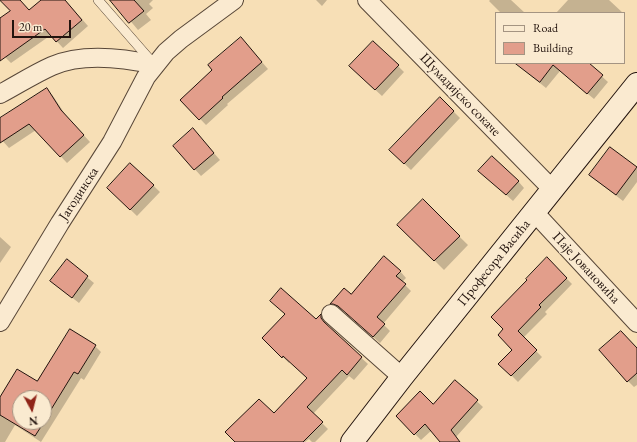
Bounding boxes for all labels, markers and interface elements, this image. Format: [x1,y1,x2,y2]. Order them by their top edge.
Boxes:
scale bar [14,12,73,38]
legend [495,12,625,64]
text: 20 m [19,19,42,35]
text: Road [533,20,558,36]
text: Building [533,40,573,56]
street label: Шумадијско сокаче [416,50,504,140]
street label: Јагодинска [55,164,103,224]
street label: Професора Васића [454,216,534,310]
street label: Паје Јовановића [548,229,624,307]
north arrow [12,390,52,430]
text: N [28,413,39,428]

